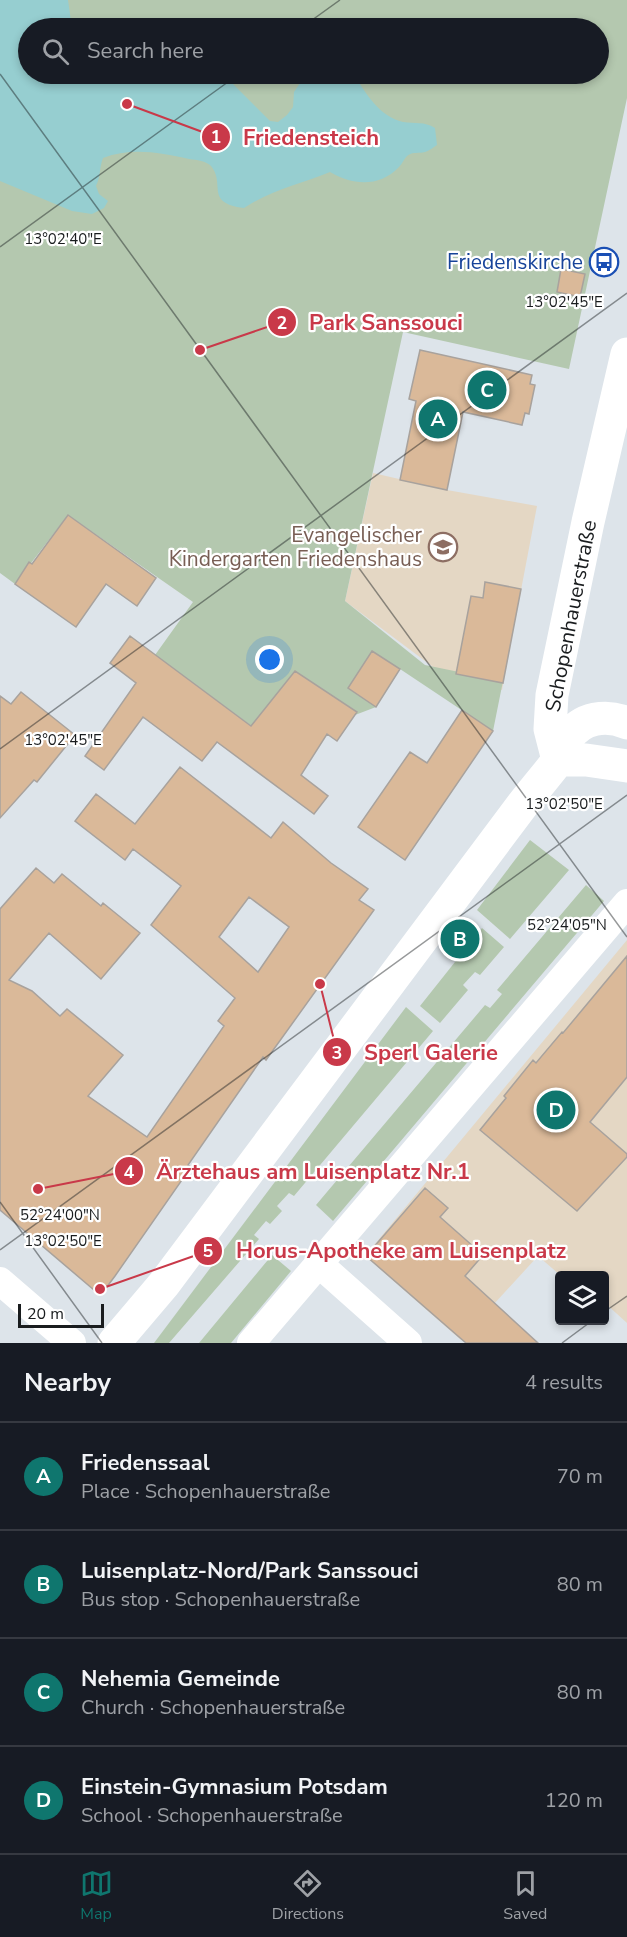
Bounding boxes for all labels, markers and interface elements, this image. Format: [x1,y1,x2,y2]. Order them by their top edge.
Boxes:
search box [18,18,609,84]
icon: search [39,35,72,68]
text: Search here [87,36,204,66]
callout: Friedensteich [201,117,391,157]
text: Friedensteich [243,123,379,153]
text: 1 [211,125,221,149]
text: 13°02'40"E [24,229,102,249]
bus stop icon: Friedenskirche [588,246,620,278]
place label: Friedenskirche [447,248,583,276]
text: 13°02'45"E [525,292,603,312]
callout: Park Sanssouci [267,302,475,342]
text: Park Sanssouci [309,308,463,338]
text: 2 [277,311,287,335]
pin: C [468,368,506,412]
pin: A [418,396,458,442]
street label: Schopenhauerstraße [539,518,603,714]
place label: Evangelischer Kindergarten Friedenshaus [169,521,422,573]
school or university icon: Evangelischer Kindergarten Friedenshaus [427,531,459,563]
your location [255,645,284,674]
text: 13°02'45"E [24,730,102,750]
text: 13°02'50"E [525,794,603,814]
text: 52°24'05"N [527,915,607,935]
pin: B [440,916,480,962]
callout: Sperl Galerie [322,1032,509,1072]
text: Sperl Galerie [364,1038,498,1068]
text: 3 [332,1041,342,1065]
pin: D [536,1088,576,1132]
callout: Ärztehaus am Luisenplatz Nr.1 [114,1151,482,1191]
text: Ärztehaus am Luisenplatz Nr.1 [156,1157,470,1187]
text: 4 [124,1160,135,1184]
text: 52°24'00"N [20,1205,100,1225]
text: 13°02'50"E [24,1231,102,1251]
callout: Horus-Apotheke am Luisenplatz [193,1231,578,1271]
text: Horus-Apotheke am Luisenplatz [236,1236,566,1266]
text: 5 [203,1239,214,1263]
map controls [555,1271,609,1325]
button: layers [555,1271,609,1325]
scale bar [18,1301,104,1328]
text: 20 m [27,1303,64,1325]
text: Nearby [24,1365,111,1400]
text: 4 results [525,1369,603,1396]
text: Friedenssaal [81,1448,210,1478]
text: A [36,1463,51,1490]
text: 70 m [557,1463,603,1490]
text: Place · Schopenhauerstraße [81,1478,330,1505]
text: Luisenplatz-Nord/Park Sanssouci [81,1556,419,1586]
text: B [37,1571,50,1598]
text: 80 m [557,1571,603,1598]
text: Bus stop · Schopenhauerstraße [81,1586,360,1613]
text: Nehemia Gemeinde [81,1664,280,1694]
text: C [37,1679,50,1706]
text: 80 m [557,1679,603,1706]
text: Church · Schopenhauerstraße [81,1694,345,1721]
text: Einstein-Gymnasium Potsdam [81,1772,388,1802]
text: D [36,1787,51,1814]
text: 120 m [545,1787,603,1814]
text: School · Schopenhauerstraße [81,1802,343,1829]
tab: Map [80,1867,113,1925]
tab: Directions [272,1867,344,1925]
tab: Saved [503,1867,547,1925]

